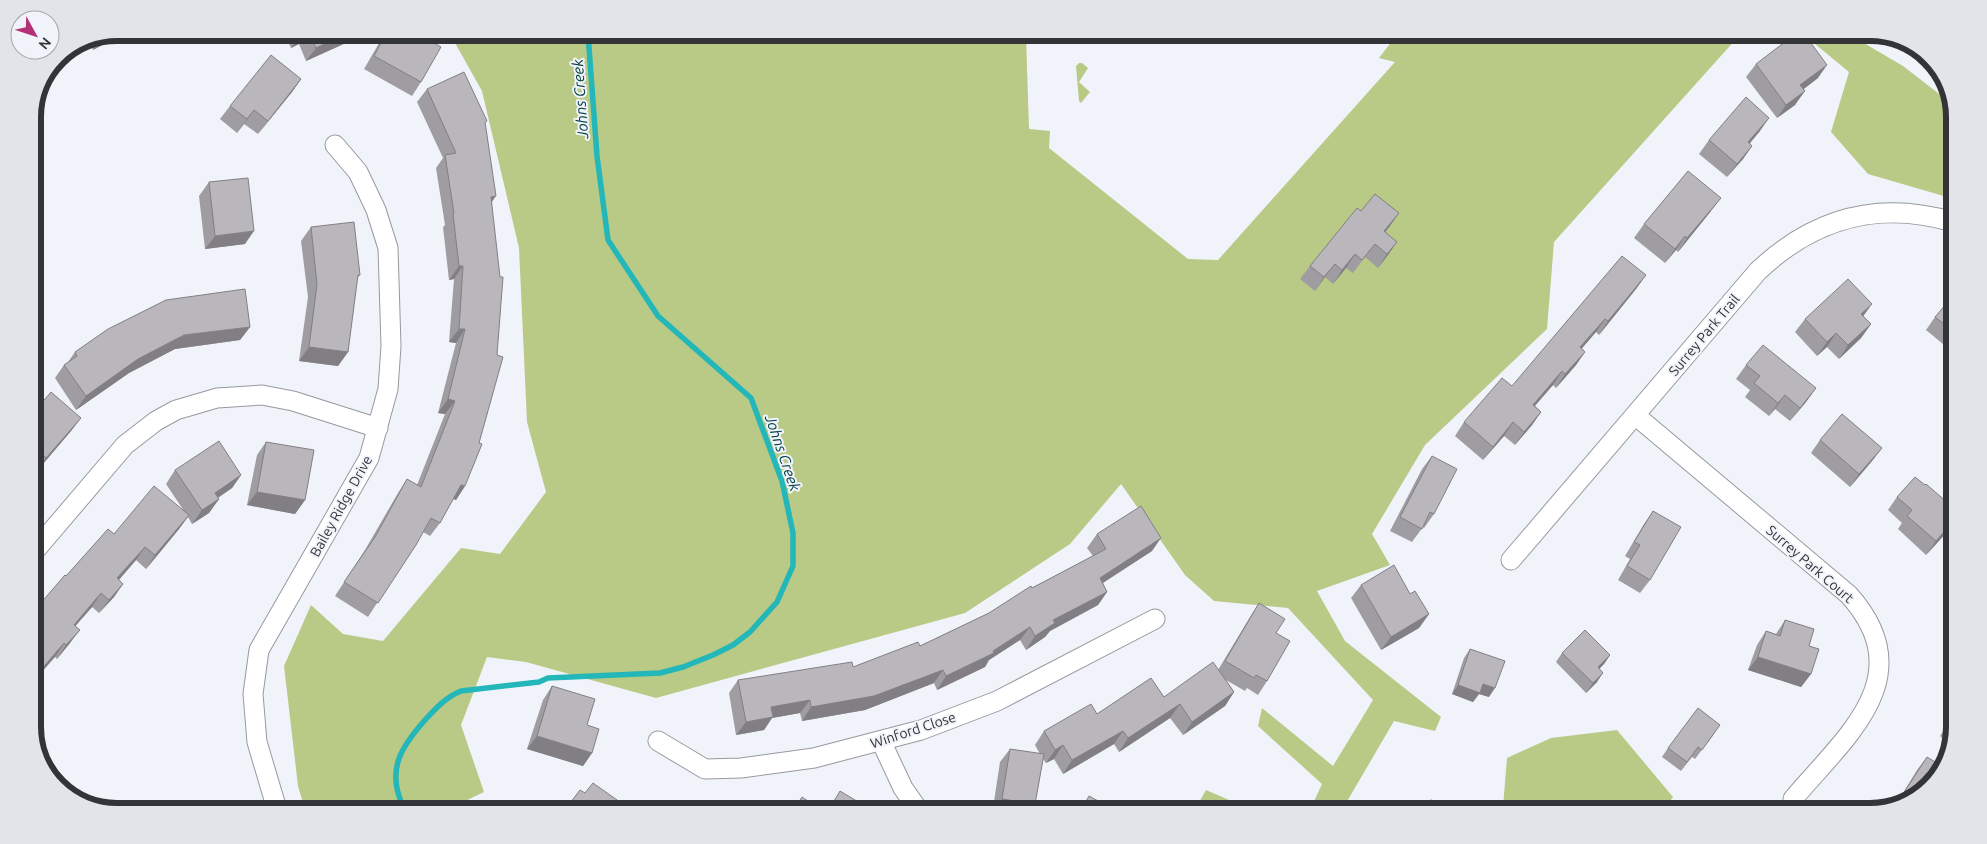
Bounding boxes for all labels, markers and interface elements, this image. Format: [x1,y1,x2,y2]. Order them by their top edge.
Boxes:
north arrow [10,10,60,60]
text: N [35,34,54,53]
water label: Johns Creek [569,58,591,140]
street label: Surrey Park Trail [1665,291,1743,379]
water label: Johns Creek [762,412,804,494]
street label: Bailey Ridge Drive [307,453,375,559]
street label: Surrey Park Court [1763,522,1857,607]
street label: Winford Close [868,709,958,751]

